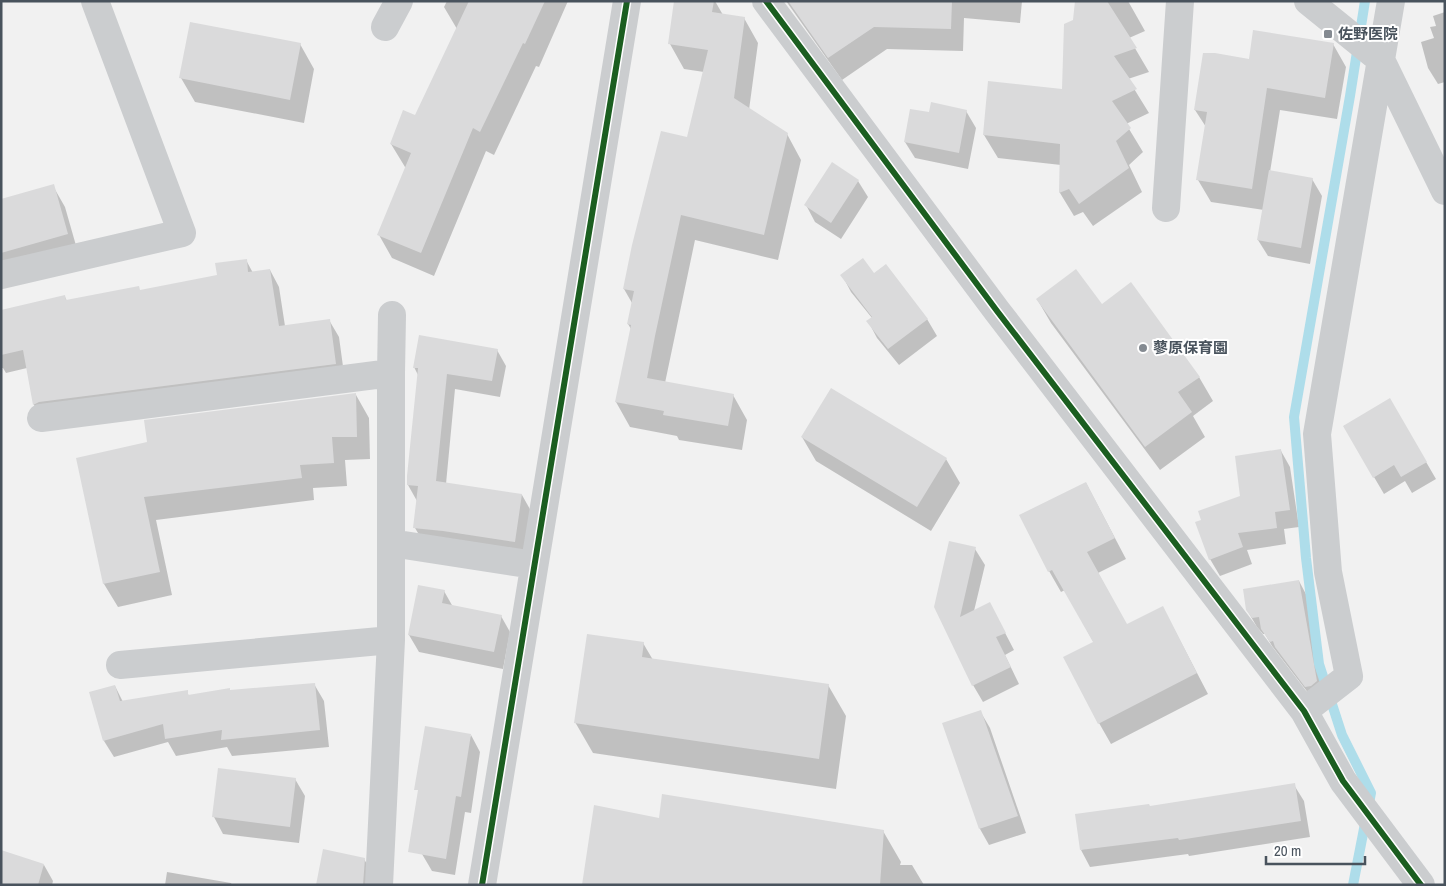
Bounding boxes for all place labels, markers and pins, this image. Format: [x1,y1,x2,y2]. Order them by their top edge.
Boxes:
place label: 佐野医院 [1338,23,1398,44]
marker: 佐野医院 [1322,28,1334,40]
place label: 蓼原保育園 [1153,337,1228,358]
marker: 蓼原保育園 [1137,342,1149,354]

